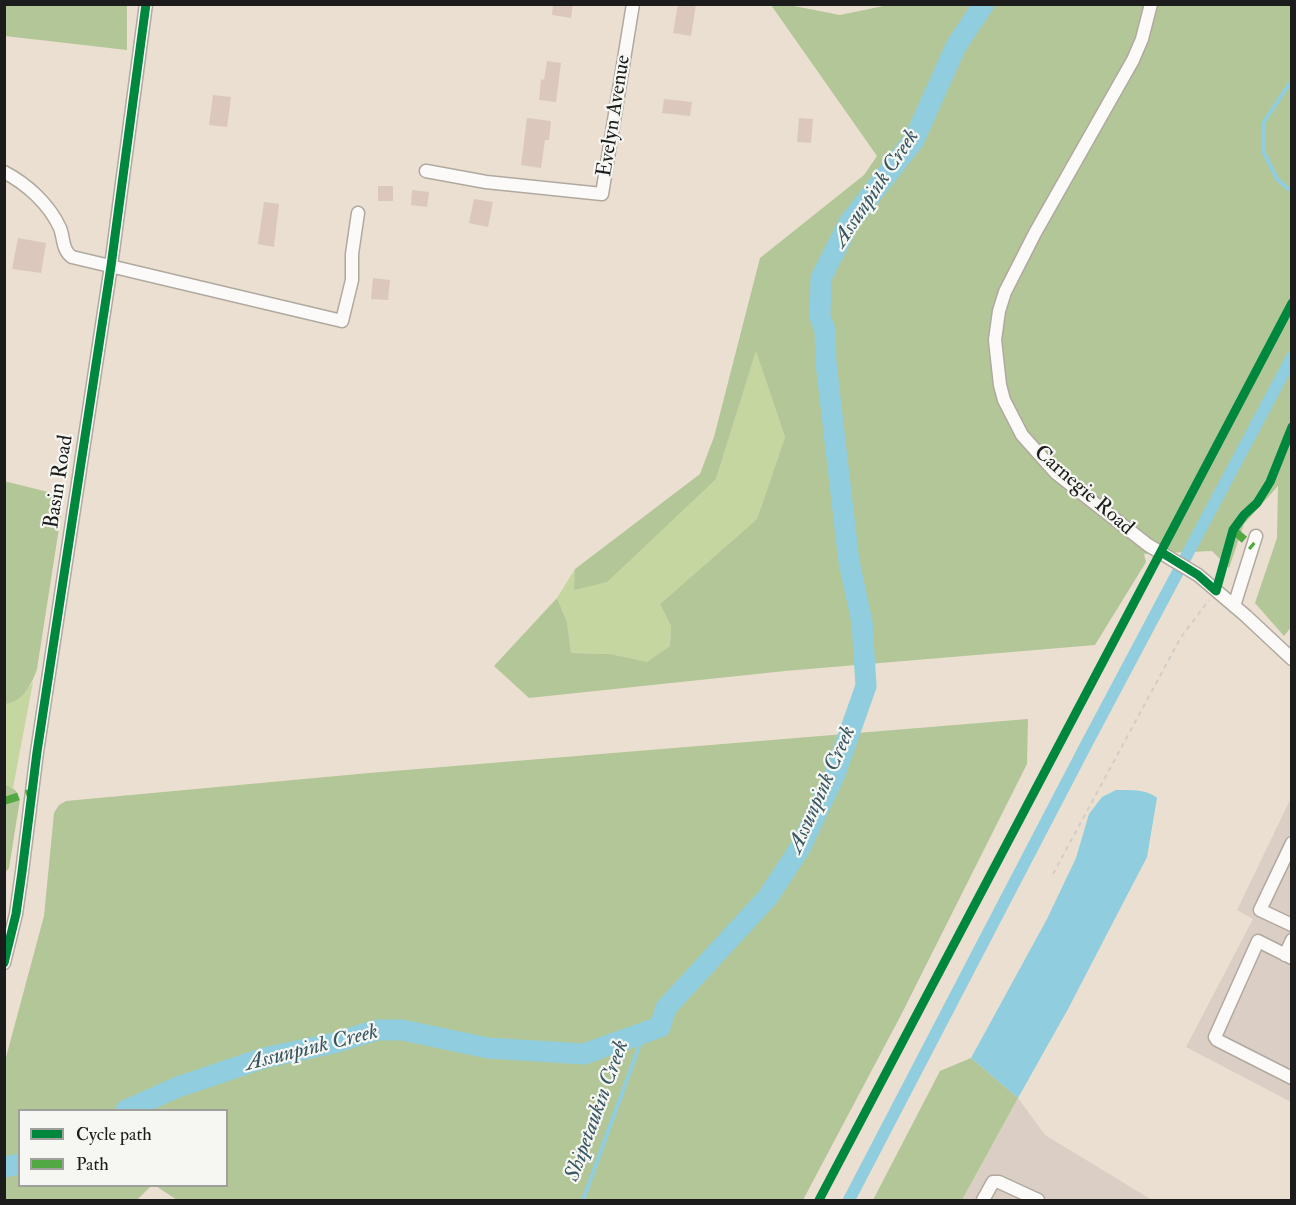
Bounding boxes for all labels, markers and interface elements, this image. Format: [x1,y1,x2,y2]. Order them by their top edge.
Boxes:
street label: Evelyn Avenue [593,53,637,179]
water label: Assunpink Creek [828,125,926,253]
street label: Basin Road [40,433,80,531]
street label: Carnegie Road [1028,441,1138,541]
water label: Assunpink Creek [783,723,863,857]
water label: Assunpink Creek [243,1020,381,1078]
water label: Shipetaukin Creek [560,1037,636,1185]
legend [18,1109,228,1187]
text: Cycle path [76,1123,152,1146]
text: Path [76,1153,109,1176]

